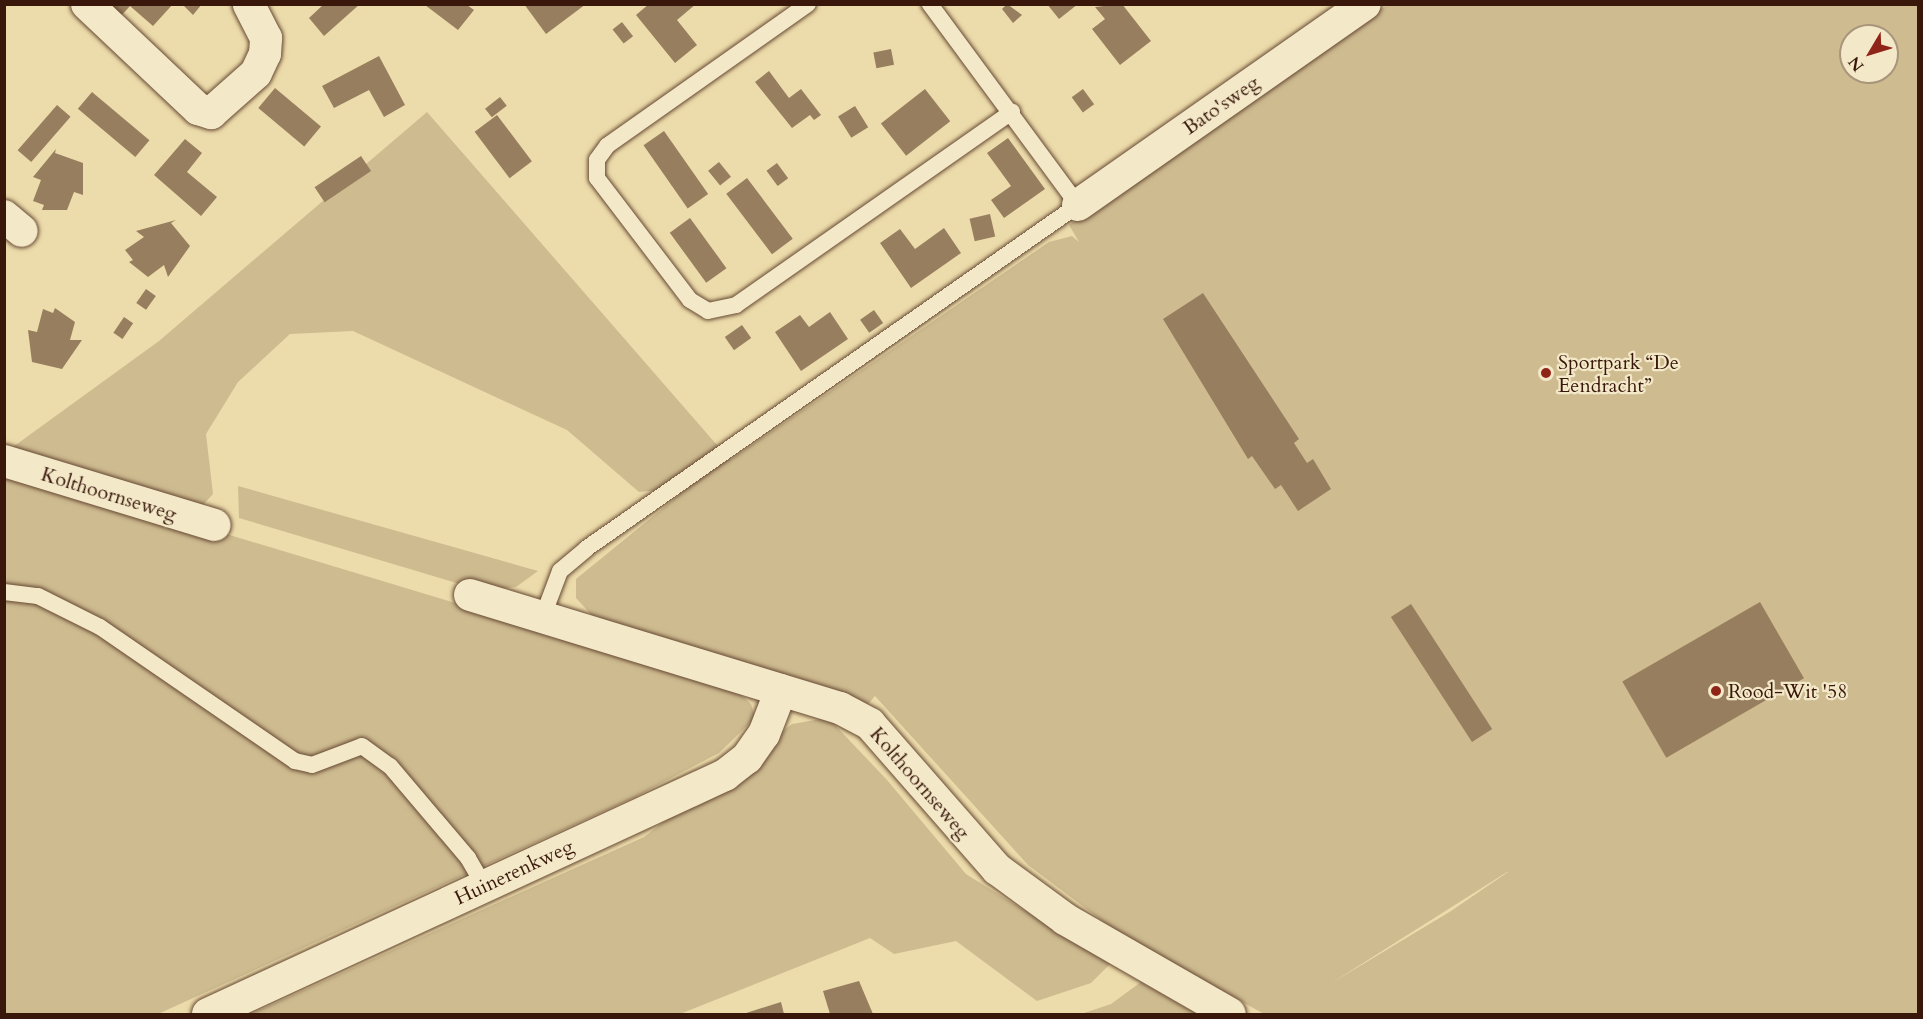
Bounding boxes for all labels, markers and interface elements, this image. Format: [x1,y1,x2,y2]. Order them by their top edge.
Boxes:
north arrow [1839,24,1899,84]
text: N [1843,52,1869,76]
street label: Bato'sweg [1179,70,1263,140]
place label: Sportpark “De Eendracht” [1558,350,1679,397]
marker: Sportpark “De Eendracht” [1539,366,1553,380]
street label: Kolthoornseweg [38,462,180,526]
place label: Rood-Wit '58 [1728,679,1847,703]
marker: Rood-Wit '58 [1709,684,1723,698]
street label: Kolthoornseweg [865,722,975,844]
street label: Huinerenkweg [451,834,577,910]

